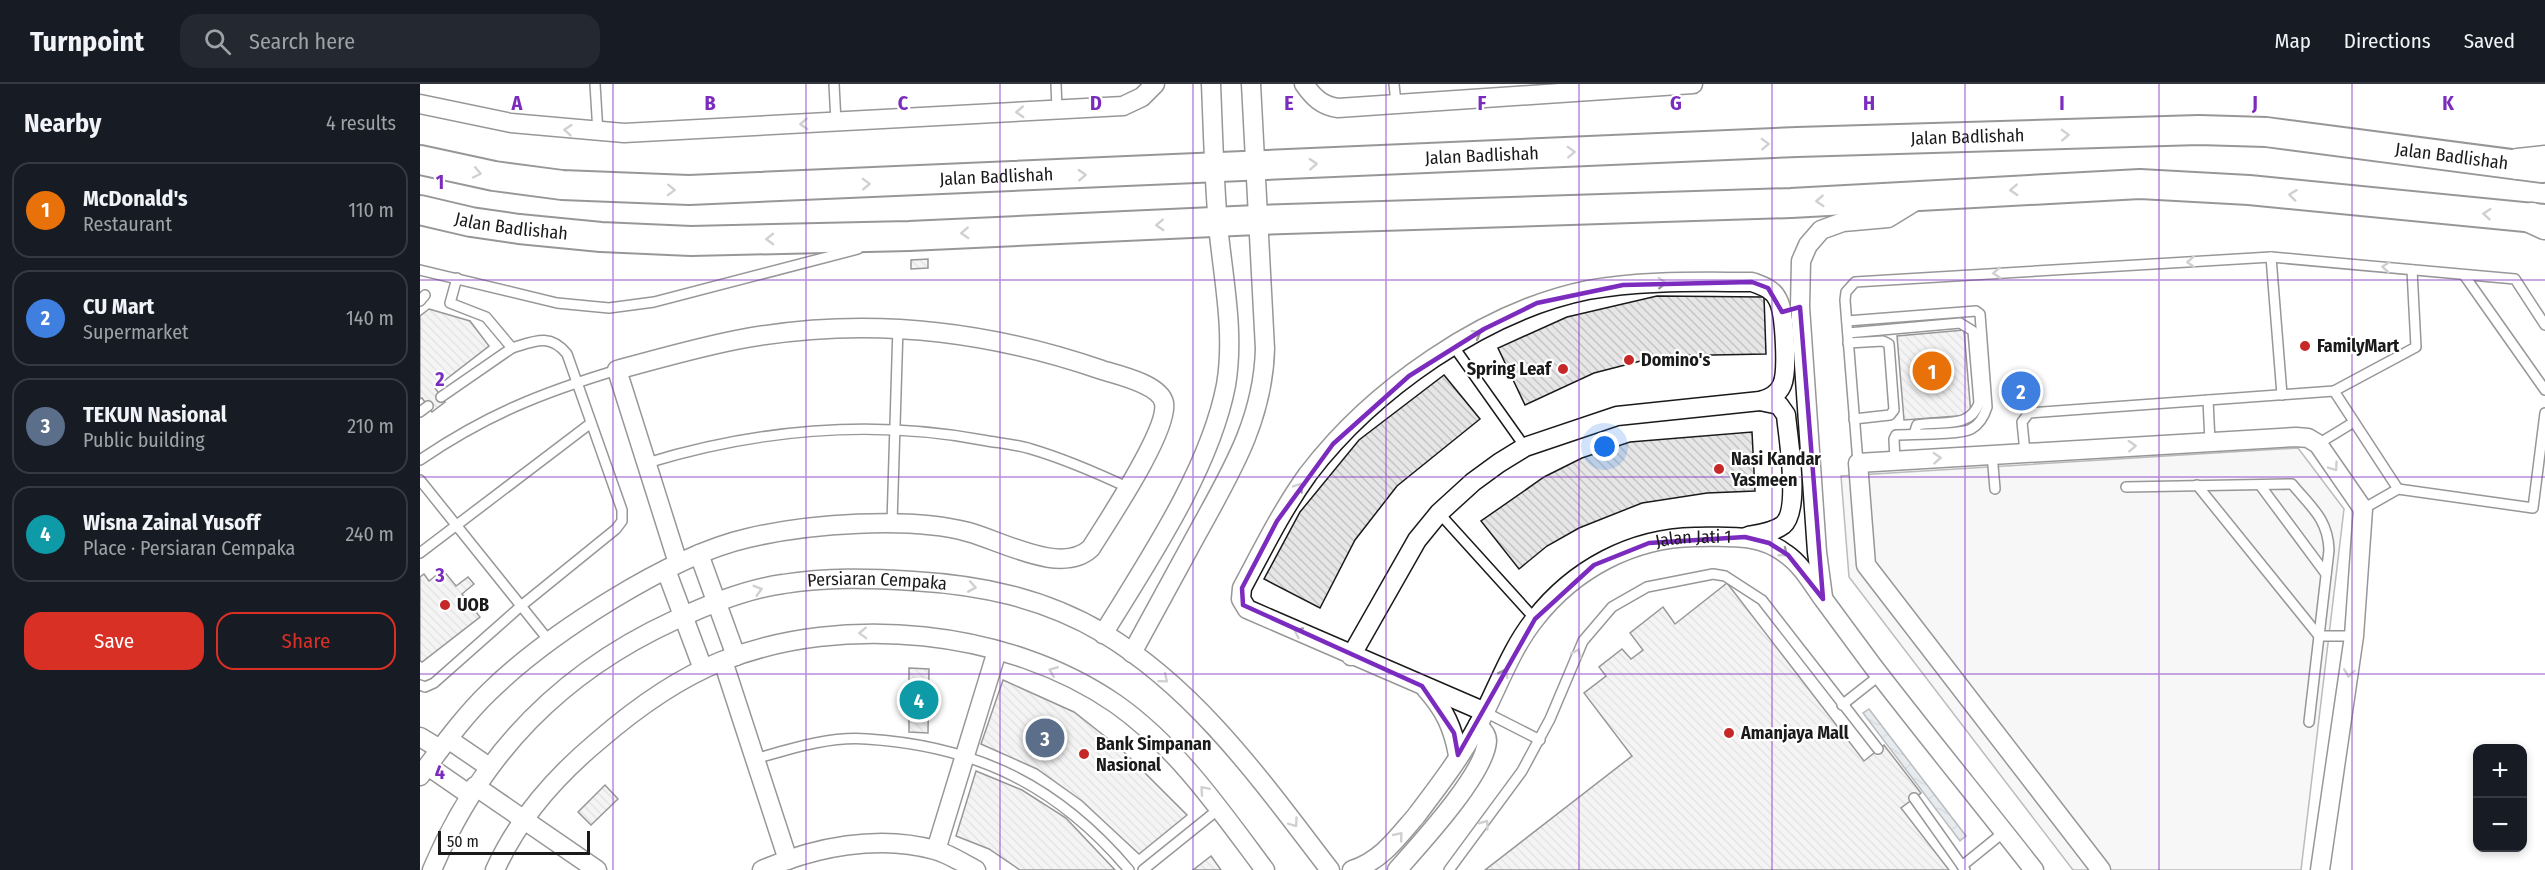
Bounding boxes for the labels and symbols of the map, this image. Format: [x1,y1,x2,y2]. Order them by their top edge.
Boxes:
text: A [511,91,524,115]
text: B [704,91,716,115]
text: C [898,91,909,115]
text: D [1090,91,1102,115]
text: E [1284,91,1294,115]
text: F [1478,91,1487,115]
text: G [1670,91,1682,115]
text: H [1863,91,1875,115]
text: I [2059,91,2065,115]
text: J [2251,91,2258,115]
text: K [2442,91,2454,115]
one-way arrow [1015,105,1024,118]
one-way arrow [800,117,809,130]
one-way arrow [563,124,572,137]
street label: Jalan Badlishah [1910,124,2025,150]
one-way arrow [2061,128,2070,141]
one-way arrow [1761,137,1770,150]
street label: Jalan Badlishah [2394,138,2510,175]
street label: Jalan Badlishah [1424,142,1539,169]
one-way arrow [1566,145,1575,158]
one-way arrow [1308,157,1317,170]
street label: Jalan Badlishah [939,163,1054,190]
one-way arrow [472,166,482,179]
one-way arrow [1077,168,1086,181]
text: 1 [436,170,444,194]
one-way arrow [861,177,870,190]
one-way arrow [667,183,676,196]
one-way arrow [2010,183,2019,196]
one-way arrow [2288,189,2297,202]
one-way arrow [1815,194,1824,207]
street label: Jalan Badlishah [453,208,569,245]
one-way arrow [2482,208,2491,221]
one-way arrow [1155,218,1164,231]
one-way arrow [960,227,969,240]
one-way arrow [765,233,774,245]
one-way arrow [2187,255,2196,268]
one-way arrow [2381,261,2390,274]
one-way arrow [1992,267,2001,280]
one-way arrow [1658,277,1667,289]
one-way arrow [1471,329,1481,341]
place label: FamilyMart [2317,335,2400,357]
marker: FamilyMart [2298,339,2312,353]
pin: 1 [1912,348,1952,394]
place label: Domino's [1641,349,1710,371]
marker: Domino's [1622,353,1636,367]
place label: Spring Leaf [1467,358,1553,380]
marker: Spring Leaf [1556,362,1570,376]
text: 2 [434,367,445,391]
pin: 2 [2002,368,2040,414]
your location [1590,432,1619,461]
one-way arrow [2127,440,2136,453]
place label: Nasi Kandar Yasmeen [1730,448,1821,491]
one-way arrow [1932,452,1942,465]
one-way arrow [2327,460,2338,471]
marker: Nasi Kandar Yasmeen [1712,462,1726,476]
one-way arrow [1292,483,1303,494]
street label: Jalan Jati 1 [1653,526,1732,552]
one-way arrow [1777,546,1788,557]
text: 3 [434,563,445,587]
street label: Persiaran Cempaka [806,568,948,595]
one-way arrow [968,580,977,592]
one-way arrow [753,584,763,597]
place label: UOB [457,594,489,616]
marker: UOB [438,598,452,612]
one-way arrow [858,627,867,640]
one-way arrow [1293,627,1304,639]
one-way arrow [1570,649,1582,660]
one-way arrow [1048,666,1059,678]
one-way arrow [2344,668,2356,677]
one-way arrow [1497,669,1508,679]
one-way arrow [1157,672,1168,683]
pin: 4 [900,678,938,722]
pin: 3 [1026,716,1064,760]
place label: Amanjaya Mall [1740,722,1849,744]
marker: Amanjaya Mall [1722,726,1736,740]
place label: Bank Simpanan Nasional [1096,733,1211,776]
marker: Bank Simpanan Nasional [1077,747,1091,761]
text: 4 [435,760,445,784]
one-way arrow [1200,786,1211,797]
one-way arrow [1287,817,1298,828]
one-way arrow [1478,820,1489,831]
scale bar [438,828,590,856]
one-way arrow [1391,832,1402,843]

